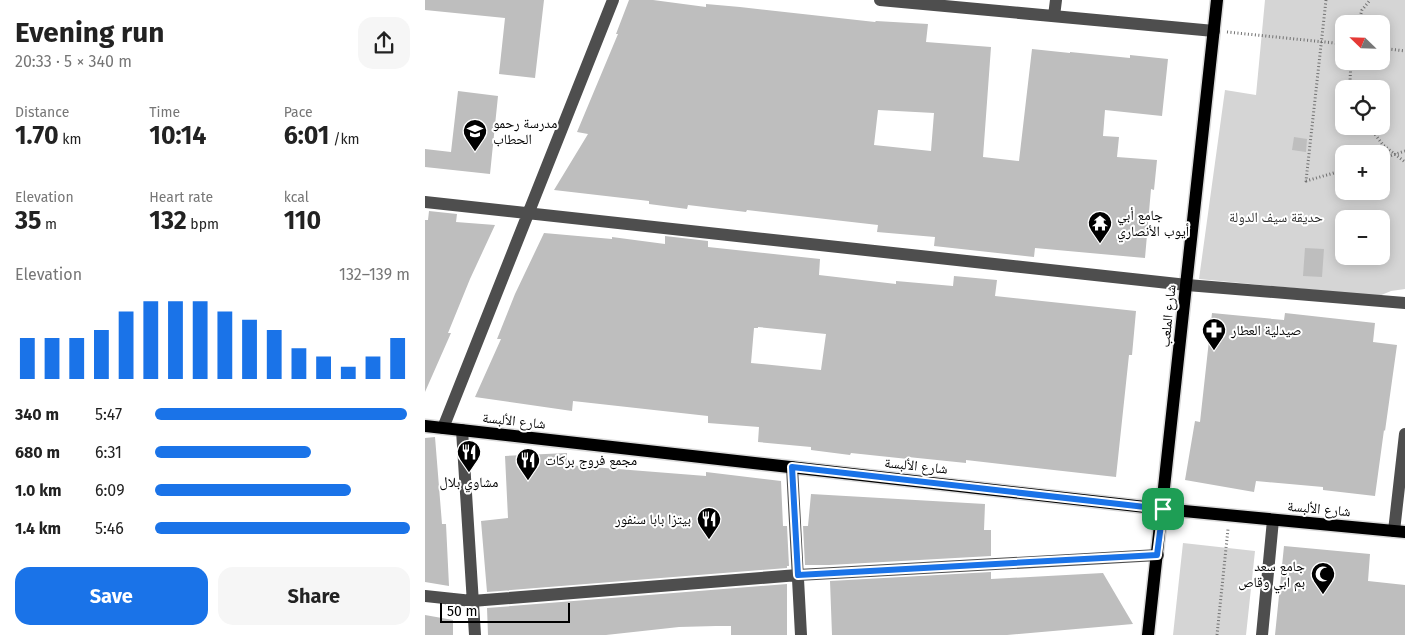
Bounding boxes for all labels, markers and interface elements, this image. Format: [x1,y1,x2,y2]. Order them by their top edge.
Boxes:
north arrow [1335,15,1390,70]
map controls [1335,15,1390,265]
text: Evening run [15,16,164,49]
button: share [358,17,410,69]
text: 20:33 · 5 × 340 m [15,52,132,71]
button: locate [1335,80,1390,135]
text: Distance [15,104,69,121]
text: Time [149,104,180,121]
text: Pace [284,104,313,121]
place label: مدرسة رحمو الحطاب [493,115,557,148]
school or university icon: مدرسة رحمو الحطاب [462,118,488,152]
text: 1.70 [15,121,59,151]
text: 10:14 [149,121,206,151]
text: 6:01 [284,121,329,151]
text: km [59,131,82,148]
text: /km [329,131,360,148]
button: + [1335,145,1390,200]
text: Elevation [15,189,74,206]
text: Heart rate [149,189,213,206]
text: kcal [284,189,309,206]
text: 35 [15,206,41,236]
text: 132 [149,206,187,236]
text: 110 [284,206,321,236]
place label: جامع أبي أيوب الأنصاري [1117,207,1189,242]
park label: حديقة سيف الدولة [1229,209,1323,226]
temple icon: جامع أبي أيوب الأنصاري [1087,210,1113,244]
button: − [1335,210,1390,265]
text: m [41,216,57,233]
text: bpm [187,216,219,233]
text: Elevation [15,265,82,284]
text: 132–139 m [339,265,410,284]
street label: شارع الملعب [1156,284,1181,348]
pharmacy icon: صيدلية العطار [1201,317,1227,351]
place label: صيدلية العطار [1230,322,1302,339]
text: 340 m [15,405,59,424]
text: 5:47 [95,405,122,424]
street label: شارع الألبسة [481,409,547,434]
restaurant icon: مشاوي بلال [456,439,482,473]
text: 680 m [15,443,60,462]
text: 6:31 [95,443,122,462]
restaurant icon: مجمع فروج بركات [515,447,541,481]
place label: مجمع فروج بركات [545,452,637,470]
street label: شارع الألبسة [883,454,949,479]
place label: مشاوي بلال [440,474,498,493]
text: 1.0 km [15,481,62,500]
text: 6:09 [95,481,125,500]
pin [1142,488,1184,530]
icon: arrive [1149,495,1177,523]
street label: شارع الألبسة [1287,498,1351,521]
restaurant icon: بيتزا بابا سنفور [696,506,722,540]
place label: بيتزا بابا سنفور [614,511,691,528]
text: 1.4 km [15,519,61,538]
text: 5:46 [95,519,124,538]
place label: جامع سعد بم ابي وقاص [1238,558,1305,593]
mosque icon: جامع سعد بم ابي وقاص [1310,561,1336,595]
button: Save [15,567,208,625]
button: Share [218,567,410,625]
scale bar [440,600,570,623]
text: 50 m [447,603,478,620]

